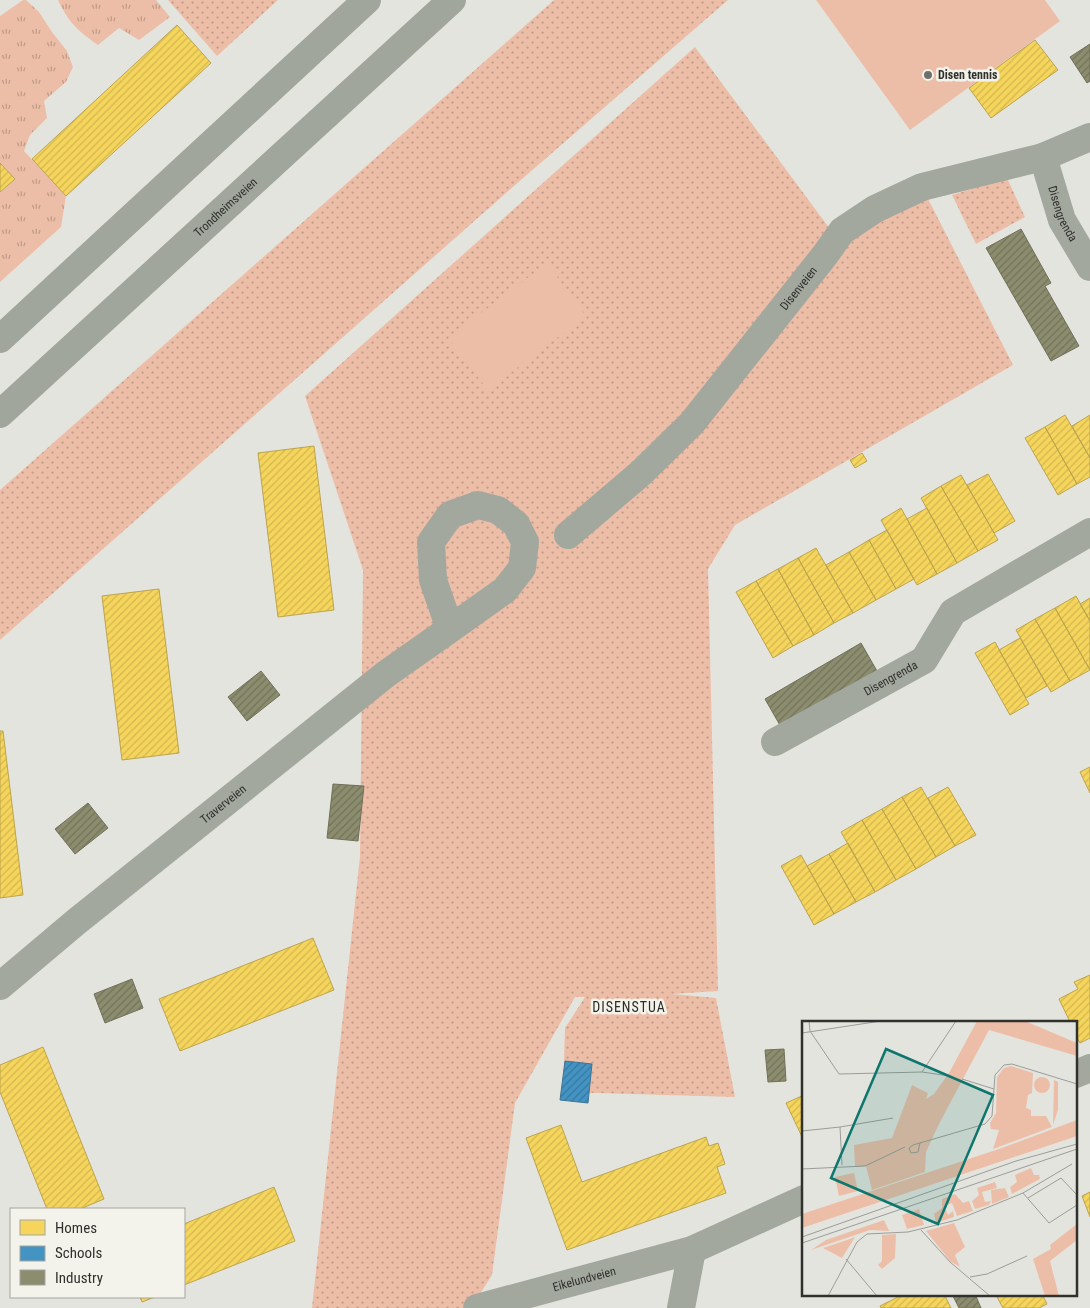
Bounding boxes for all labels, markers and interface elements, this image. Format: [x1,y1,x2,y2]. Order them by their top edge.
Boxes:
place label: Disen tennis [938,68,998,82]
marker: Disen tennis [922,69,934,81]
street label: Trondheimsveien [191,175,260,240]
street label: Disengrenda [1045,184,1080,244]
street label: Disenveien [777,264,820,313]
street label: Disengrenda [861,658,920,699]
street label: Traverveien [198,782,249,827]
district label: DISENSTUA [592,999,666,1015]
inset map [802,1021,1078,1296]
legend [10,1208,185,1298]
text: Homes [55,1219,97,1237]
text: Schools [55,1244,102,1262]
street label: Eikelundveien [551,1264,617,1294]
text: Industry [55,1269,103,1287]

